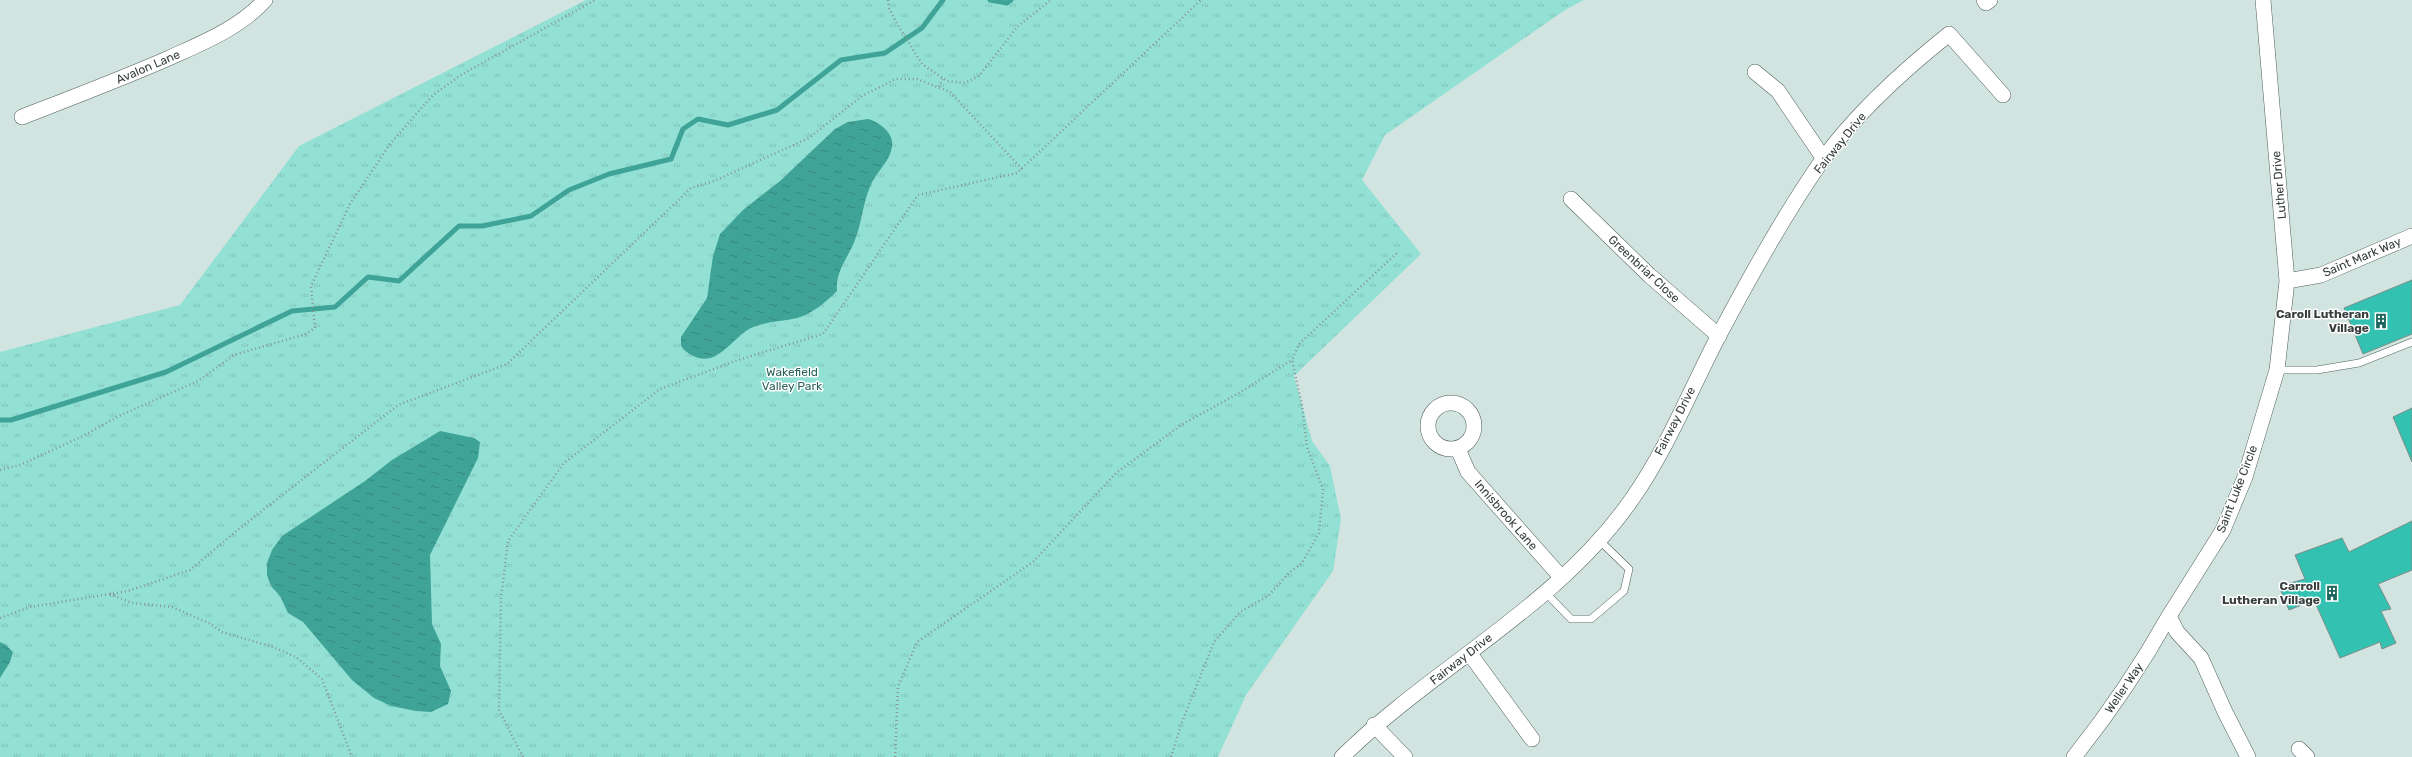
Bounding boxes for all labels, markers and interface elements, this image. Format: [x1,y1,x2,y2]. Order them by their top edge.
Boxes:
street label: Avalon Lane [114,47,182,87]
street label: Fairway Drive [1811,109,1869,176]
street label: Luther Drive [2269,150,2289,220]
street label: Greenbriar Close [1605,232,1683,306]
street label: Saint Mark Way [2321,234,2404,280]
place label: Caroll Lutheran Village [2276,307,2369,335]
building icon: Caroll Lutheran Village [2372,312,2390,330]
park label: Wakefield Valley Park [762,365,823,393]
street label: Fairway Drive [1652,384,1698,458]
street label: Saint Luke Circle [2214,443,2260,535]
street label: Innisbrook Lane [1472,477,1541,553]
place label: Carroll Lutheran Village [2222,579,2320,607]
building icon: Carroll Lutheran Village [2323,584,2341,602]
street label: Fairway Drive [1427,630,1495,688]
street label: Weller Way [2102,660,2146,716]

